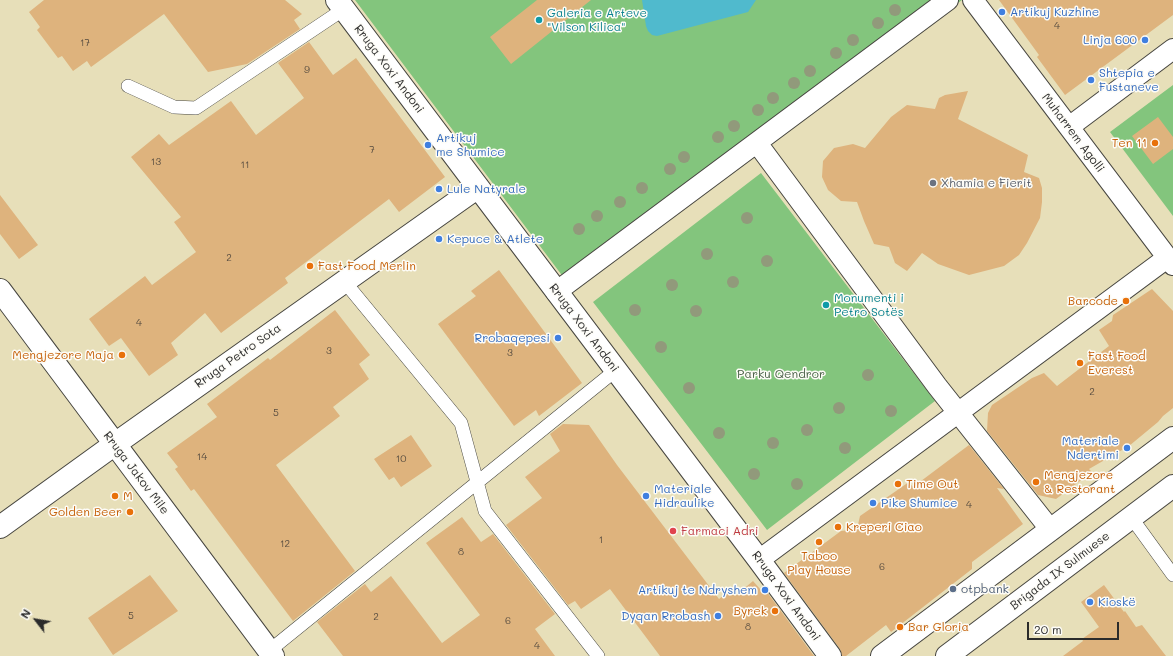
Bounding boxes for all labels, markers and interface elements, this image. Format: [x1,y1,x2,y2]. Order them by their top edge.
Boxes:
place label: Artikuj Kuzhine [1010,5,1099,19]
place label: Galeria e Arteve "Vilson Kilica" [547,6,647,34]
marker: Artikuj Kuzhine [997,7,1007,17]
marker: Galeria e Arteve "Vilson Kilica" [534,15,544,25]
house number: 4 [1054,20,1060,32]
street label: Rruga Xoxi Andoni [351,22,427,116]
place label: Linja 600 [1083,33,1137,47]
marker: Linja 600 [1140,35,1150,45]
house number: 17 [80,37,90,49]
house number: 9 [304,64,310,76]
place label: Shtepia e Fustaneve [1099,66,1159,94]
marker: Shtepia e Fustaneve [1086,75,1096,85]
street label: Muharrem Agolli [1039,91,1107,175]
place label: Artikuj me Shumice [436,131,505,159]
place label: Ten 11 [1112,136,1147,150]
marker: Ten 11 [1150,138,1160,148]
marker: Artikuj me Shumice [423,140,433,150]
house number: 7 [369,144,375,156]
house number: 13 [151,156,161,168]
house number: 11 [241,159,249,171]
place label: Xhamia e Fierit [941,176,1032,190]
marker: Xhamia e Fierit [928,178,938,188]
place label: Lule Natyrale [447,182,526,196]
marker: Lule Natyrale [434,184,444,194]
place label: Kepuce & Atlete [447,232,543,246]
marker: Kepuce & Atlete [434,234,444,244]
house number: 2 [226,252,232,264]
place label: Fast Food Merlin [318,259,416,273]
marker: Fast Food Merlin [305,261,315,271]
street label: Rruga Xoxi Andoni [546,281,622,375]
place label: Monumenti i Petro Sotës [834,291,904,319]
place label: Barcode [1068,294,1118,308]
marker: Barcode [1121,296,1131,306]
marker: Monumenti i Petro Sotës [821,300,831,310]
house number: 4 [136,317,142,329]
street label: Rruga Petro Sota [192,321,284,391]
place label: Rrobaqepesi [475,331,550,345]
marker: Rrobaqepesi [553,333,563,343]
house number: 3 [326,345,332,357]
house number: 3 [507,347,513,359]
place label: Mengjezore Maja [12,348,114,362]
place label: Fast Food Everest [1088,349,1146,377]
marker: Mengjezore Maja [117,350,127,360]
marker: Fast Food Everest [1075,358,1085,368]
park label: Parku Qendror [737,367,825,381]
house number: 2 [1089,386,1095,398]
house number: 5 [273,407,279,419]
street label: Rruga Jakov Mile [100,429,172,517]
place label: Materiale Ndertimi [1062,434,1119,462]
marker: Materiale Ndertimi [1122,443,1132,453]
house number: 14 [197,451,207,463]
house number: 10 [396,453,406,465]
place label: Mengjezore & Restorant [1044,468,1115,496]
place label: Time Out [906,477,959,491]
marker: Mengjezore & Restorant [1031,477,1041,487]
marker: Time Out [893,479,903,489]
place label: Materiale Hidraulike [654,482,714,510]
place label: M [123,489,133,503]
marker: M [110,491,120,501]
marker: Materiale Hidraulike [641,491,651,501]
place label: Pike Shumice [881,496,957,510]
marker: Pike Shumice [868,498,878,508]
house number: 4 [966,499,972,511]
place label: Golden Beer [49,505,122,519]
marker: Golden Beer [125,507,135,517]
place label: Kreperi Ciao [846,520,922,534]
marker: Kreperi Ciao [833,522,843,532]
place label: Farmaci Adri [681,524,758,538]
marker: Farmaci Adri [668,526,678,536]
street label: Brigada IX Sulmuese [1007,529,1113,613]
house number: 1 [599,534,603,546]
marker: Taboo Play House [814,537,824,547]
house number: 12 [280,538,290,550]
house number: 8 [458,546,464,558]
street label: Rruga Xoxi Andoni [749,548,823,644]
place label: Taboo Play House [787,549,851,577]
house number: 6 [879,561,885,573]
place label: otpbank [961,582,1009,596]
place label: Artikuj te Ndryshem [638,583,757,597]
marker: otpbank [948,584,958,594]
marker: Artikuj te Ndryshem [760,585,770,595]
place label: Kioskë [1098,595,1136,609]
marker: Kioskë [1085,597,1095,607]
north arrow [16,600,56,640]
place label: Byrek [733,604,767,618]
text: N [17,606,34,621]
marker: Byrek [770,606,780,616]
place label: Dyqan Rrobash [621,609,710,623]
house number: 5 [128,610,134,622]
house number: 2 [373,611,379,623]
marker: Dyqan Rrobash [713,611,723,621]
scale bar [1029,614,1121,640]
house number: 6 [505,615,511,627]
place label: Bar Gloria [908,620,969,634]
house number: 8 [745,621,751,633]
text: 20 m [1034,621,1062,637]
marker: Bar Gloria [895,622,905,632]
house number: 4 [534,640,540,652]

